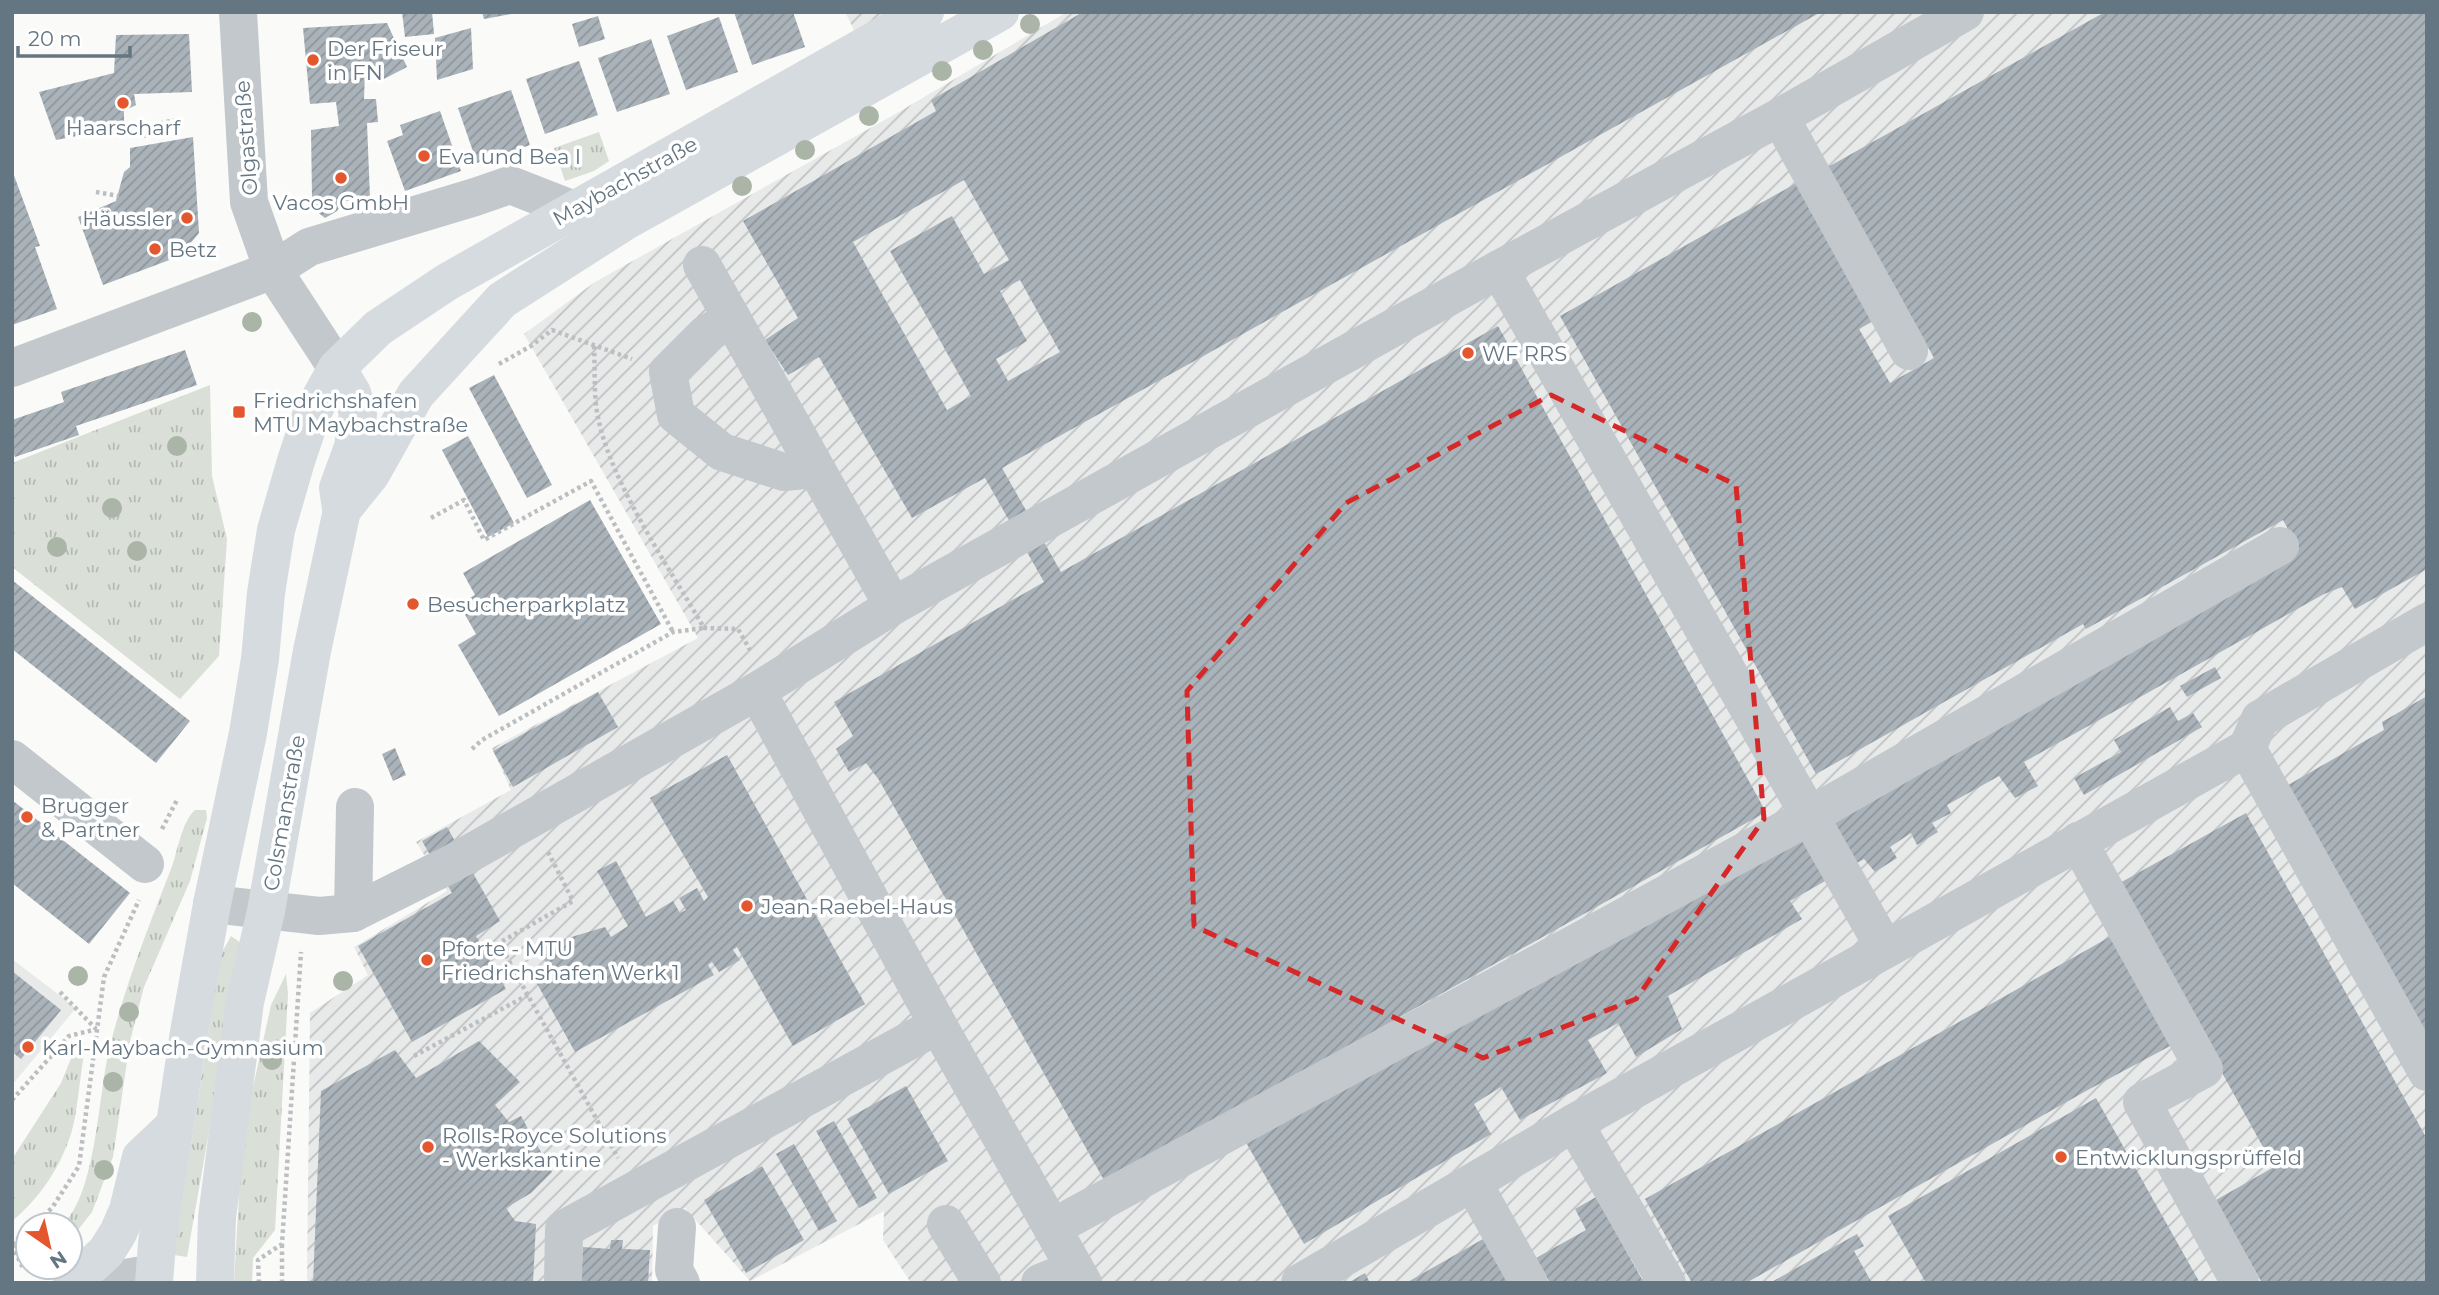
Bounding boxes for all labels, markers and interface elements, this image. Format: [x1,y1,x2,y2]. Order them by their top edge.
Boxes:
scale bar [18,14,130,58]
text: 20 m [28,26,82,51]
place label: Der Friseur in FN [327,36,443,85]
marker: Der Friseur in FN [305,52,321,68]
street label: Olgastraße [230,80,262,196]
marker: Haarscharf [115,95,131,111]
place label: Haarscharf [66,115,181,140]
street label: Maybachstraße [548,131,702,231]
place label: Eva und Bea I [438,144,581,169]
marker: Eva und Bea I [416,148,432,164]
marker: Vacos GmbH [333,170,349,186]
place label: Vacos GmbH [273,190,409,215]
place label: Häussler [82,206,173,231]
marker: Häussler [179,210,195,226]
place label: Betz [169,237,217,262]
marker: Betz [147,241,163,257]
place label: WF RRS [1482,341,1567,366]
marker: WF RRS [1460,345,1476,361]
place label: Friedrichshafen MTU Maybachstraße [253,388,468,437]
marker: Friedrichshafen MTU Maybachstraße [231,404,247,420]
place label: Besucherparkplatz [427,592,625,617]
marker: Besucherparkplatz [405,596,421,612]
street label: Colsmanstraße [258,733,310,893]
place label: Brugger & Partner [41,793,140,842]
marker: Brugger & Partner [19,809,35,825]
place label: Jean-Raebel-Haus [760,894,953,919]
marker: Jean-Raebel-Haus [739,898,755,914]
place label: Pforte - MTU Friedrichshafen Werk 1 [441,936,680,985]
marker: Pforte - MTU Friedrichshafen Werk 1 [419,952,435,968]
place label: Karl-Maybach-Gymnasium [42,1035,324,1060]
marker: Karl-Maybach-Gymnasium [20,1039,36,1055]
place label: Rolls-Royce Solutions - Werkskantine [442,1123,666,1172]
marker: Rolls-Royce Solutions - Werkskantine [420,1139,436,1155]
place label: Entwicklungsprüffeld [2075,1145,2302,1170]
marker: Entwicklungsprüffeld [2053,1149,2069,1165]
north arrow [14,1211,84,1281]
text: N [45,1246,71,1274]

